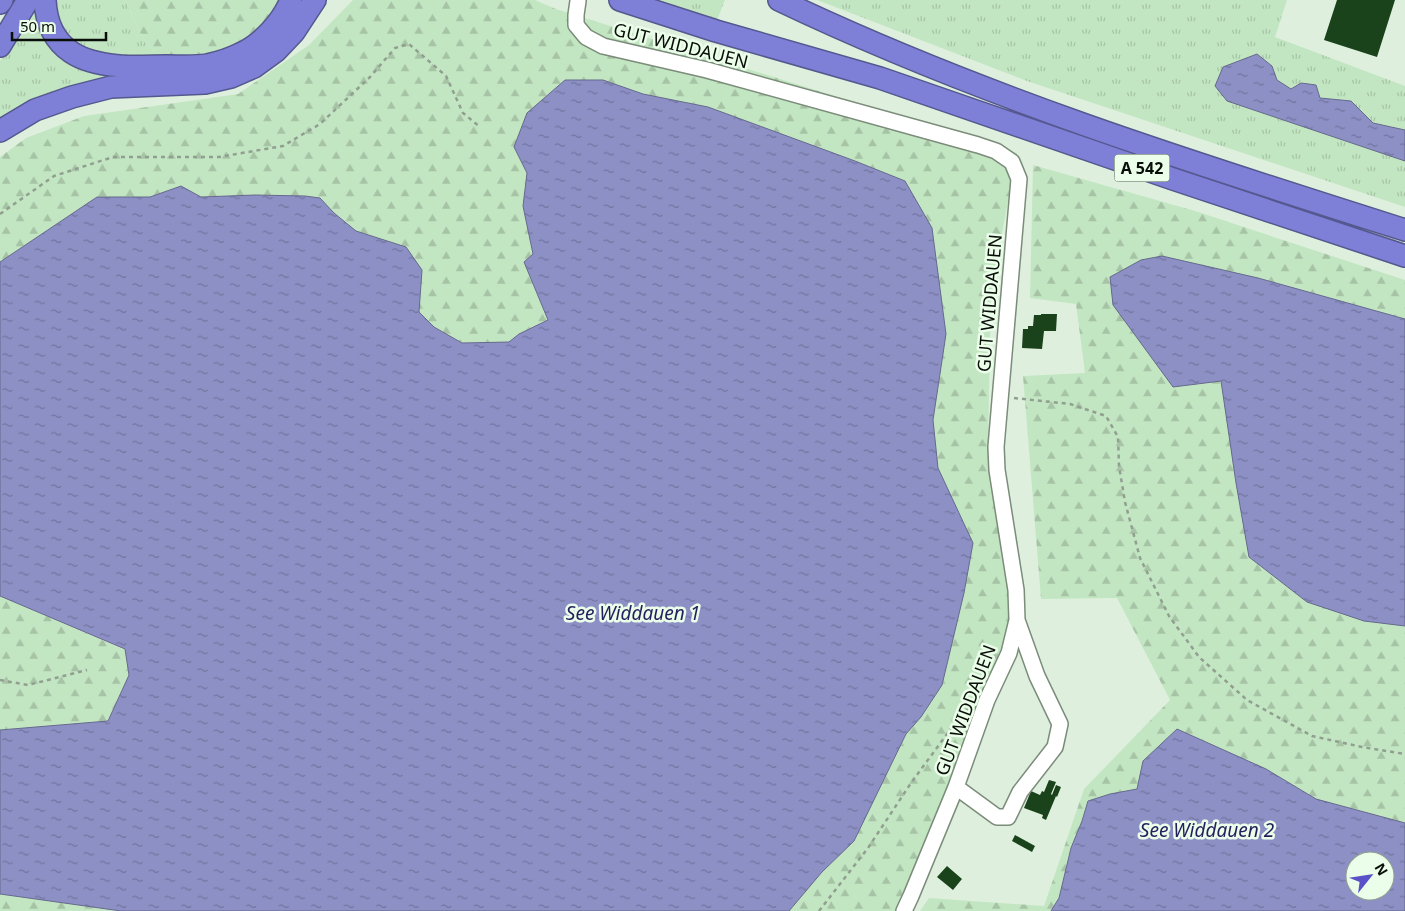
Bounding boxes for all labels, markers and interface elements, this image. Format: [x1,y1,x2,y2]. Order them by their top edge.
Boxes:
scale bar [12,10,106,42]
text: 50 m [20,16,55,36]
street label: GUT WIDDAUEN [611,17,751,73]
road number: A 542 [1114,154,1170,182]
street label: GUT WIDDAUEN [971,233,1007,373]
water label: See Widdauen 1 [566,600,700,626]
street label: GUT WIDDAUEN [929,641,1001,779]
water label: See Widdauen 2 [1140,817,1275,843]
north arrow [1345,851,1395,901]
text: N [1371,860,1393,879]

